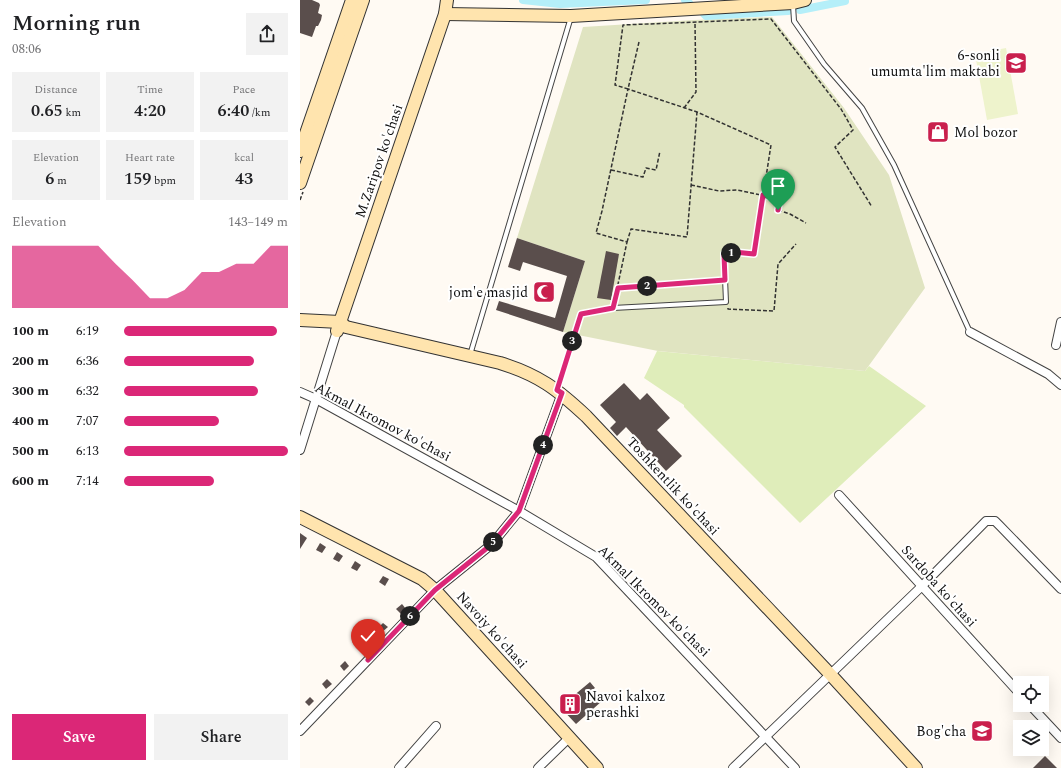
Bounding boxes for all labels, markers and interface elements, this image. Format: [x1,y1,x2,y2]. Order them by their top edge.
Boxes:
text: Morning run [12,7,141,40]
button: share [246,13,288,55]
text: 08:06 [12,39,41,59]
place label: 6-sonli umumta'lim maktabi [871,45,1000,82]
school or university icon: 6-sonli umumta'lim maktabi [1003,50,1029,76]
text: Distance [35,81,77,98]
text: Time [137,81,163,98]
text: Pace [233,81,255,98]
text: 0.65 [31,98,63,124]
text: 4:20 [134,98,166,124]
text: 6:40 [218,98,249,124]
street label: M.Zaripov ko'chasi [350,101,408,221]
text: km [63,104,81,121]
text: /km [249,104,270,121]
shop icon: Mol bozor [925,119,951,145]
place label: Mol bozor [954,122,1018,143]
text: Elevation [33,149,79,166]
text: Heart rate [125,149,175,166]
text: kcal [234,149,254,166]
text: 6 [45,166,54,192]
text: 159 [124,166,151,192]
text: 43 [235,166,253,192]
pin [761,169,795,210]
text: m [54,172,67,189]
text: bpm [151,172,176,189]
icon: arrive [767,175,789,197]
text: Elevation [12,212,66,232]
text: 143–149 m [228,212,288,232]
pin: 1 [721,243,741,263]
text: 1 [728,244,734,261]
pin: 2 [637,276,657,296]
text: 2 [644,277,650,294]
mosque icon: jom'e masjid [531,279,557,305]
place label: jom'e masjid [449,282,528,303]
text: 100 m [12,321,49,341]
text: 6:19 [76,321,99,341]
pin: 3 [562,331,582,351]
text: 3 [569,332,575,349]
text: 200 m [12,351,49,371]
text: 6:36 [76,351,99,371]
street label: Akmal Ikromov ko'chasi [311,377,455,467]
text: 300 m [12,381,49,401]
text: 6:32 [76,381,99,401]
text: 400 m [12,411,49,431]
text: 7:07 [76,411,99,431]
street label: Toshkentlik ko'chasi [622,432,724,540]
pin: 4 [533,435,553,455]
text: 4 [540,436,546,453]
text: 500 m [12,441,49,461]
text: 6:13 [76,441,99,461]
text: 600 m [12,471,49,491]
text: 7:14 [76,471,99,491]
pin: 5 [483,532,503,552]
text: 5 [490,533,496,550]
street label: Akmal Ikromov ko'chasi [593,540,715,662]
street label: Sardoba ko'chasi [896,540,982,632]
street label: Navoiy ko'chasi [452,587,532,673]
pin: 6 [400,606,420,626]
text: 6 [407,607,413,624]
pin [351,619,385,660]
icon: check [357,625,379,647]
map controls [1013,676,1049,756]
button: locate [1013,676,1049,712]
place label: Navoi kalxoz perashki [586,686,666,723]
building icon: Navoi kalxoz perashki [557,691,583,717]
button: Save [12,714,146,760]
button: Share [154,714,288,760]
school or university icon: Bog'cha [969,718,995,744]
button: layers [1013,720,1049,756]
place label: Bog'cha [916,721,966,742]

